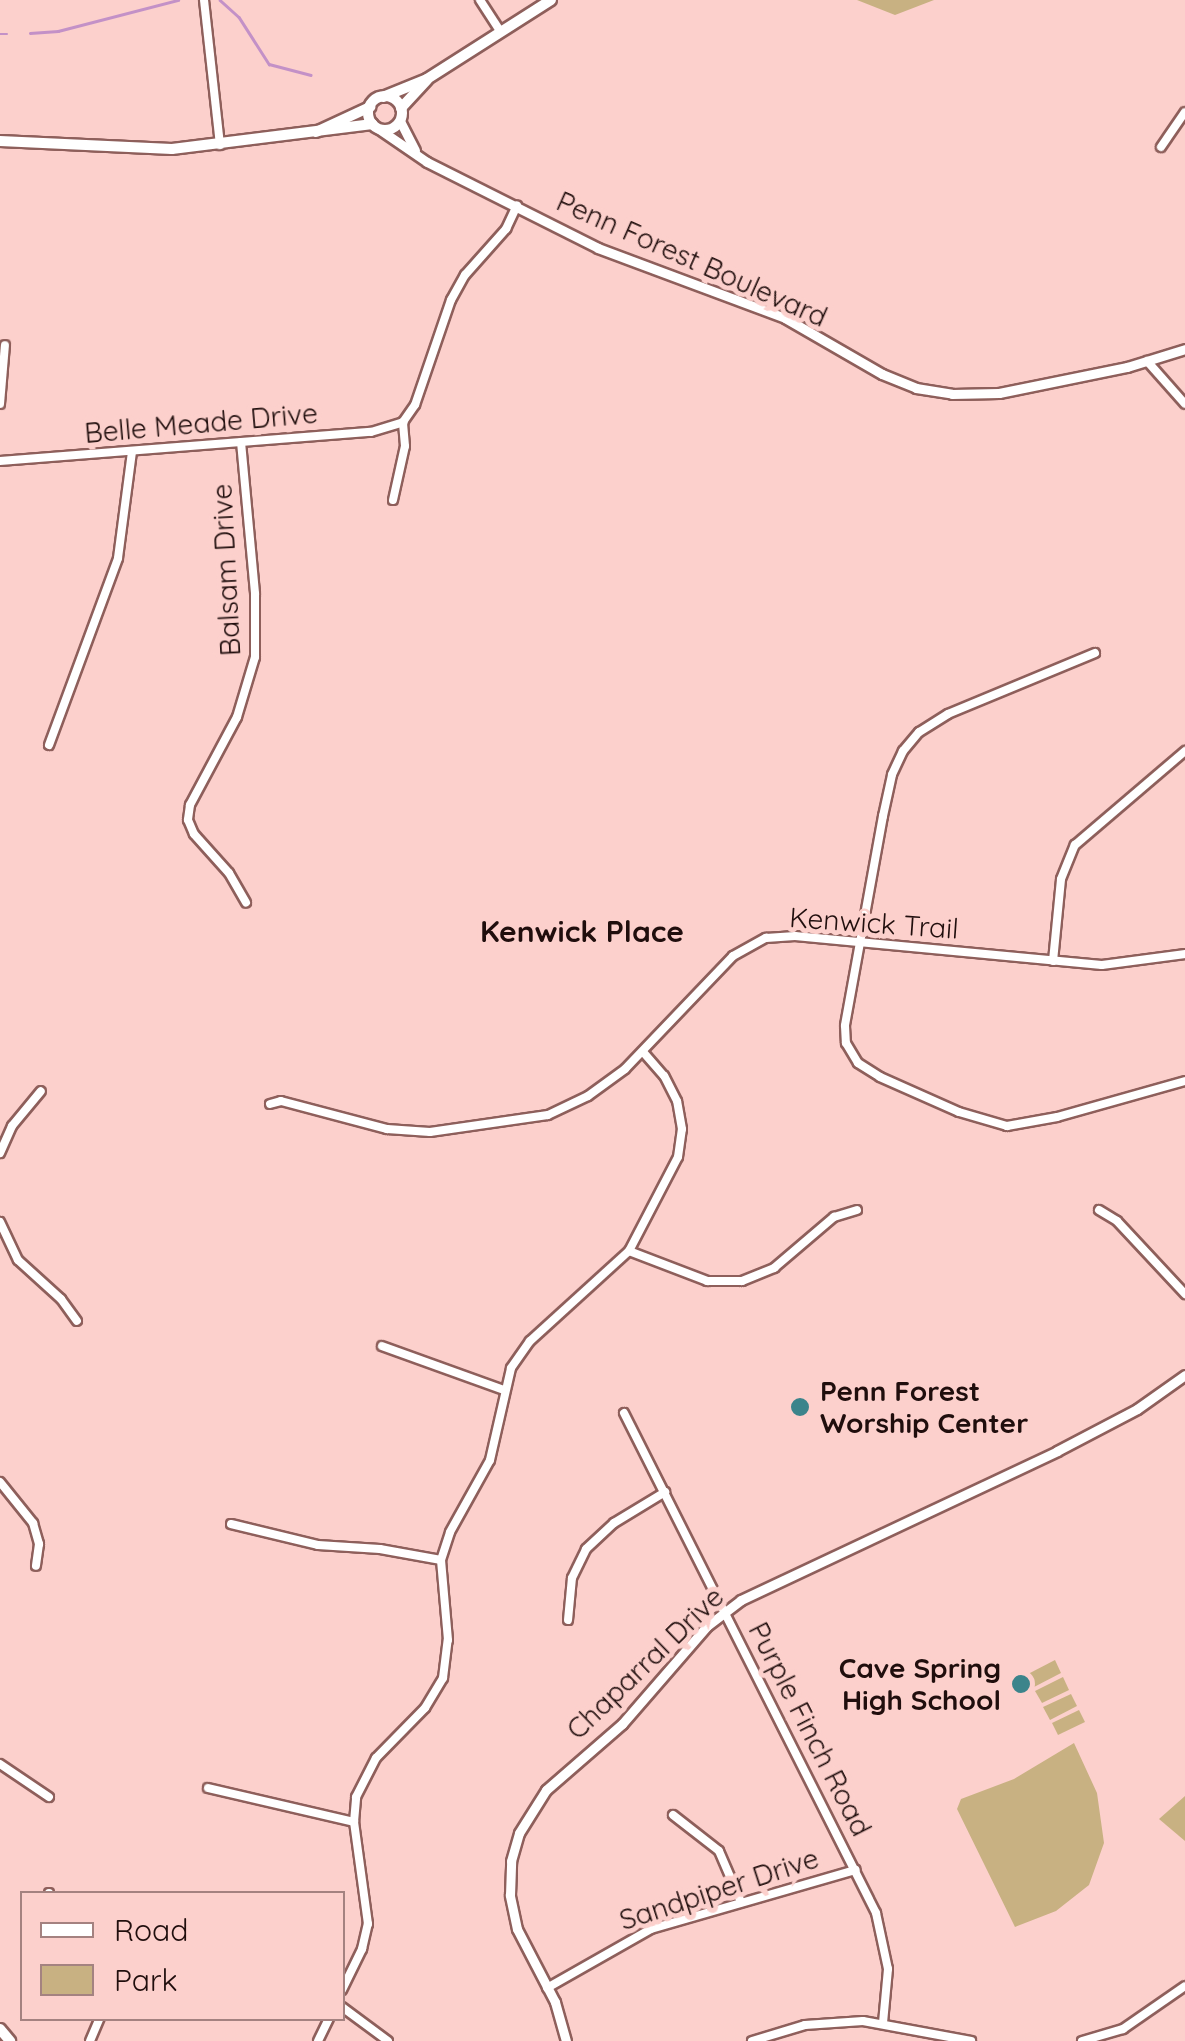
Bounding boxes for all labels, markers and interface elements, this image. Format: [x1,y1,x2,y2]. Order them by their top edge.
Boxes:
street label: Penn Forest Boulevard [552,184,832,334]
street label: Belle Meade Drive [83,396,319,450]
street label: Balsam Drive [205,483,247,657]
street label: Kenwick Trail [788,900,960,946]
district label: Kenwick Place [480,913,684,949]
place label: Penn Forest Worship Center [820,1374,1028,1440]
marker: Penn Forest Worship Center [789,1396,811,1418]
street label: Chaparral Drive [560,1580,730,1746]
street label: Purple Finch Road [742,1617,878,1841]
place label: Cave Spring High School [839,1651,1001,1717]
marker: Cave Spring High School [1010,1673,1032,1695]
street label: Sandpiper Drive [615,1841,823,1937]
legend [20,1891,345,2021]
text: Road [114,1911,188,1949]
text: Park [114,1961,178,1999]

